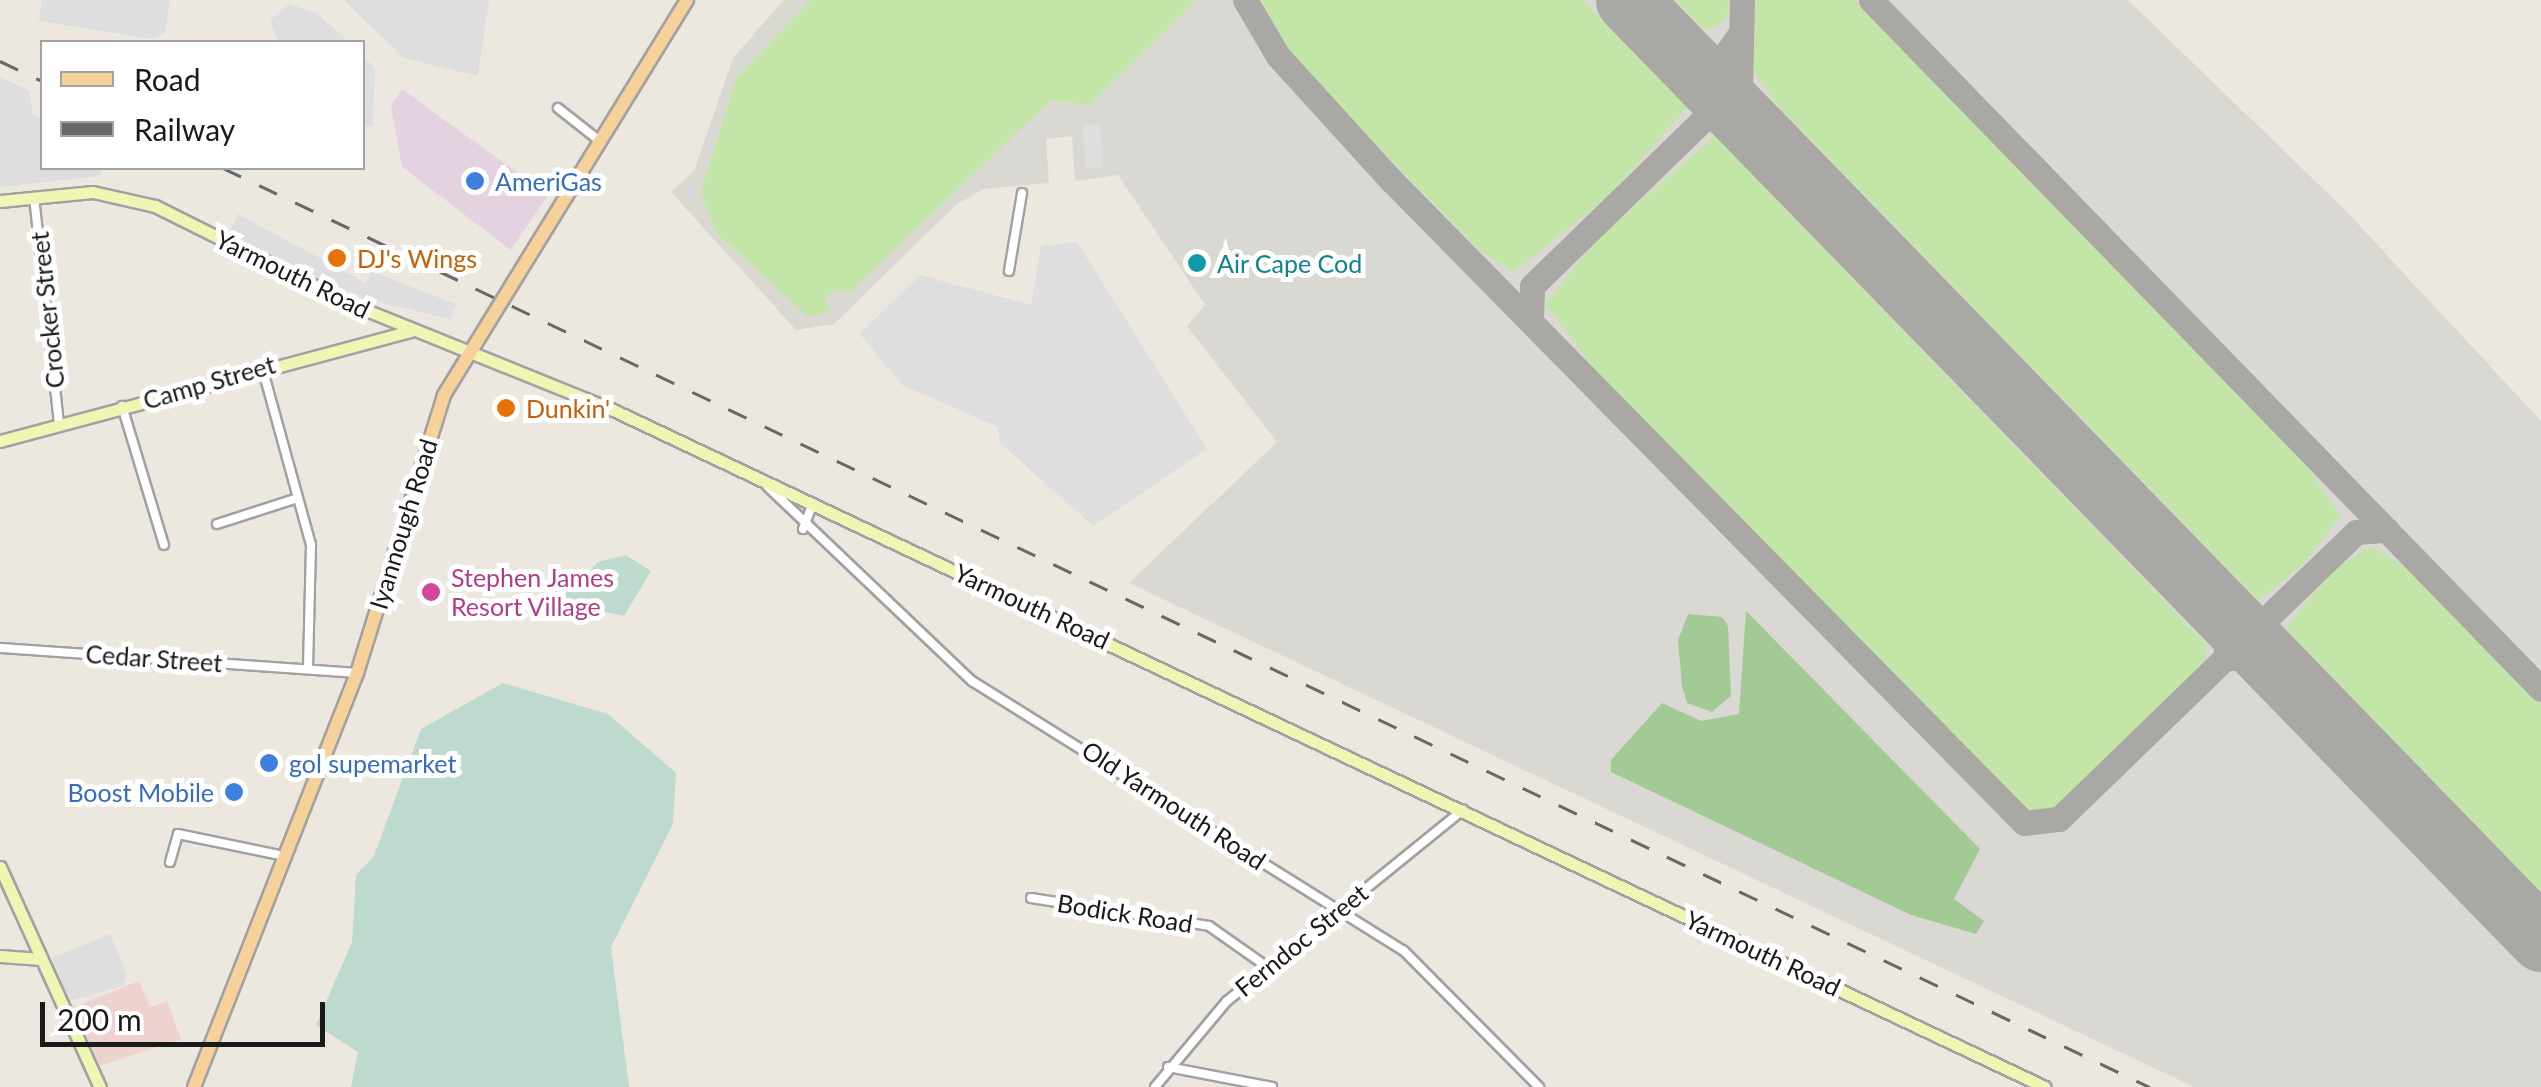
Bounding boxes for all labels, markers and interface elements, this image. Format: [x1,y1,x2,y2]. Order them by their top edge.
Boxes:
legend [40,40,365,170]
text: Road [134,61,201,97]
text: Railway [134,111,235,147]
place label: AmeriGas [495,166,602,196]
marker: AmeriGas [464,170,486,192]
street label: Yarmouth Road [211,224,375,324]
street label: Crocker Street [24,230,70,390]
place label: DJ's Wings [357,243,477,273]
marker: DJ's Wings [326,247,348,269]
place label: Air Cape Cod [1217,248,1363,278]
marker: Air Cape Cod [1186,252,1208,274]
street label: Camp Street [140,349,278,415]
place label: Dunkin' [526,393,610,423]
marker: Dunkin' [495,397,517,419]
street label: Iyannough Road [363,435,443,613]
street label: Yarmouth Road [950,557,1114,655]
place label: Stephen James Resort Village [451,563,615,622]
marker: Stephen James Resort Village [420,581,442,603]
street label: Cedar Street [84,638,224,678]
street label: Old Yarmouth Road [1076,734,1272,876]
place label: gol supemarket [289,748,456,778]
marker: gol supemarket [258,752,280,774]
place label: Boost Mobile [67,777,214,807]
marker: Boost Mobile [223,781,245,803]
street label: Ferndoc Street [1229,877,1373,1003]
street label: Bodick Road [1055,887,1195,939]
street label: Yarmouth Road [1681,904,1845,1002]
scale bar [45,982,330,1044]
text: 200 m [57,1001,142,1037]

